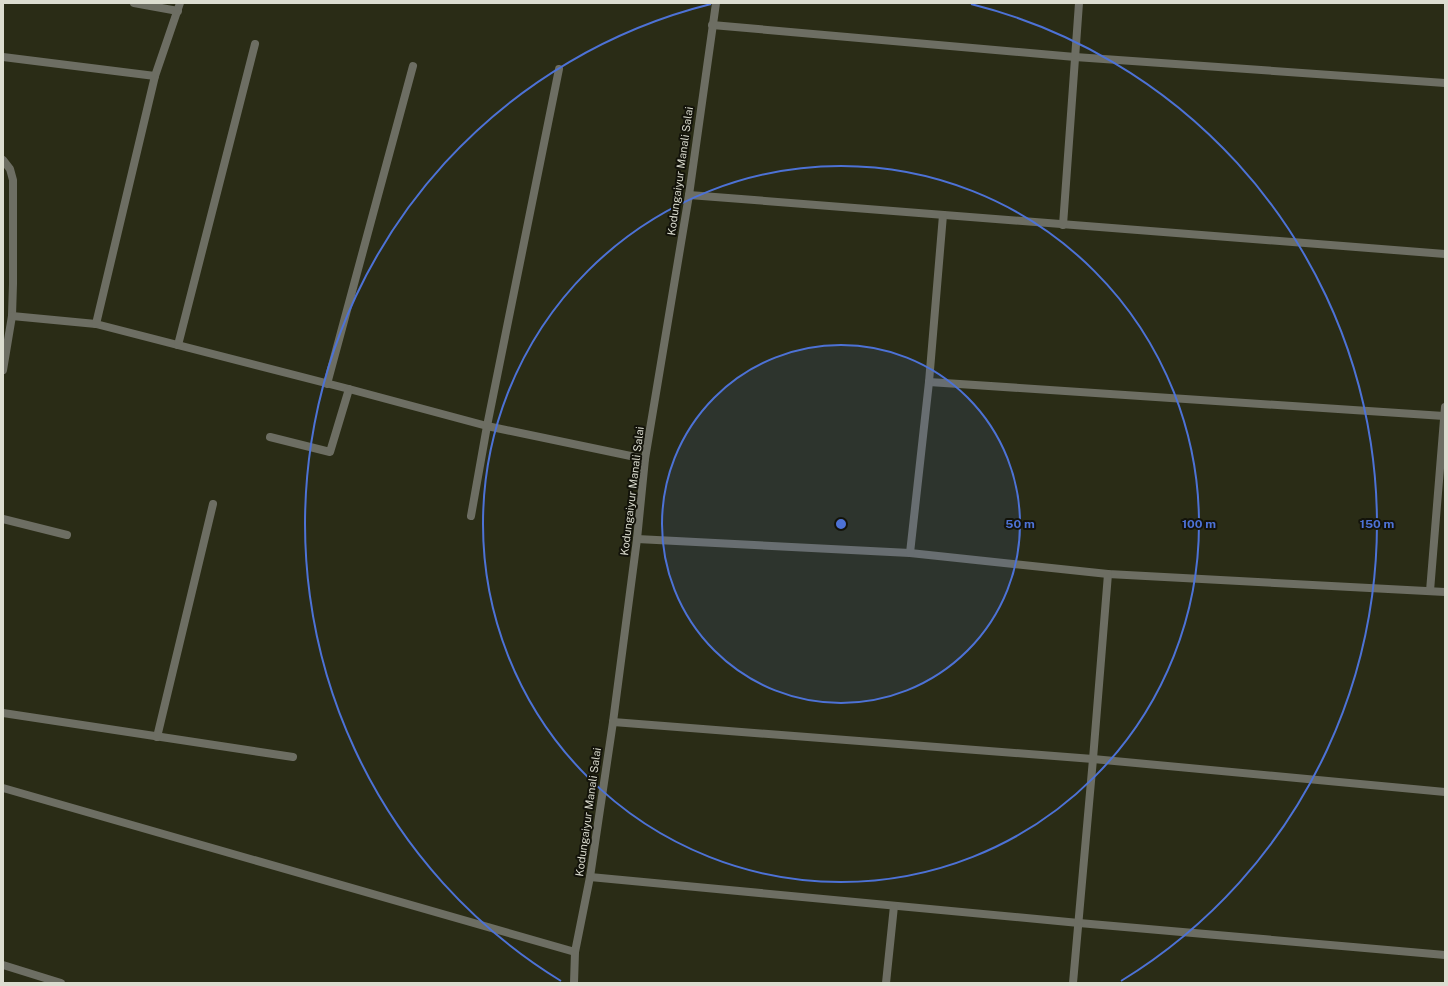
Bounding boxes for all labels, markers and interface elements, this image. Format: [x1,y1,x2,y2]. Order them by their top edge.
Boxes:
street label: Kodungaiyur Manali Salai [665,106,695,236]
street label: Kodungaiyur Manali Salai [618,426,646,556]
centre of rings [834,517,848,531]
text: 50 m [1005,517,1035,531]
text: 100 m [1182,517,1216,531]
text: 150 m [1360,517,1394,531]
street label: Kodungaiyur Manali Salai [573,747,603,877]

